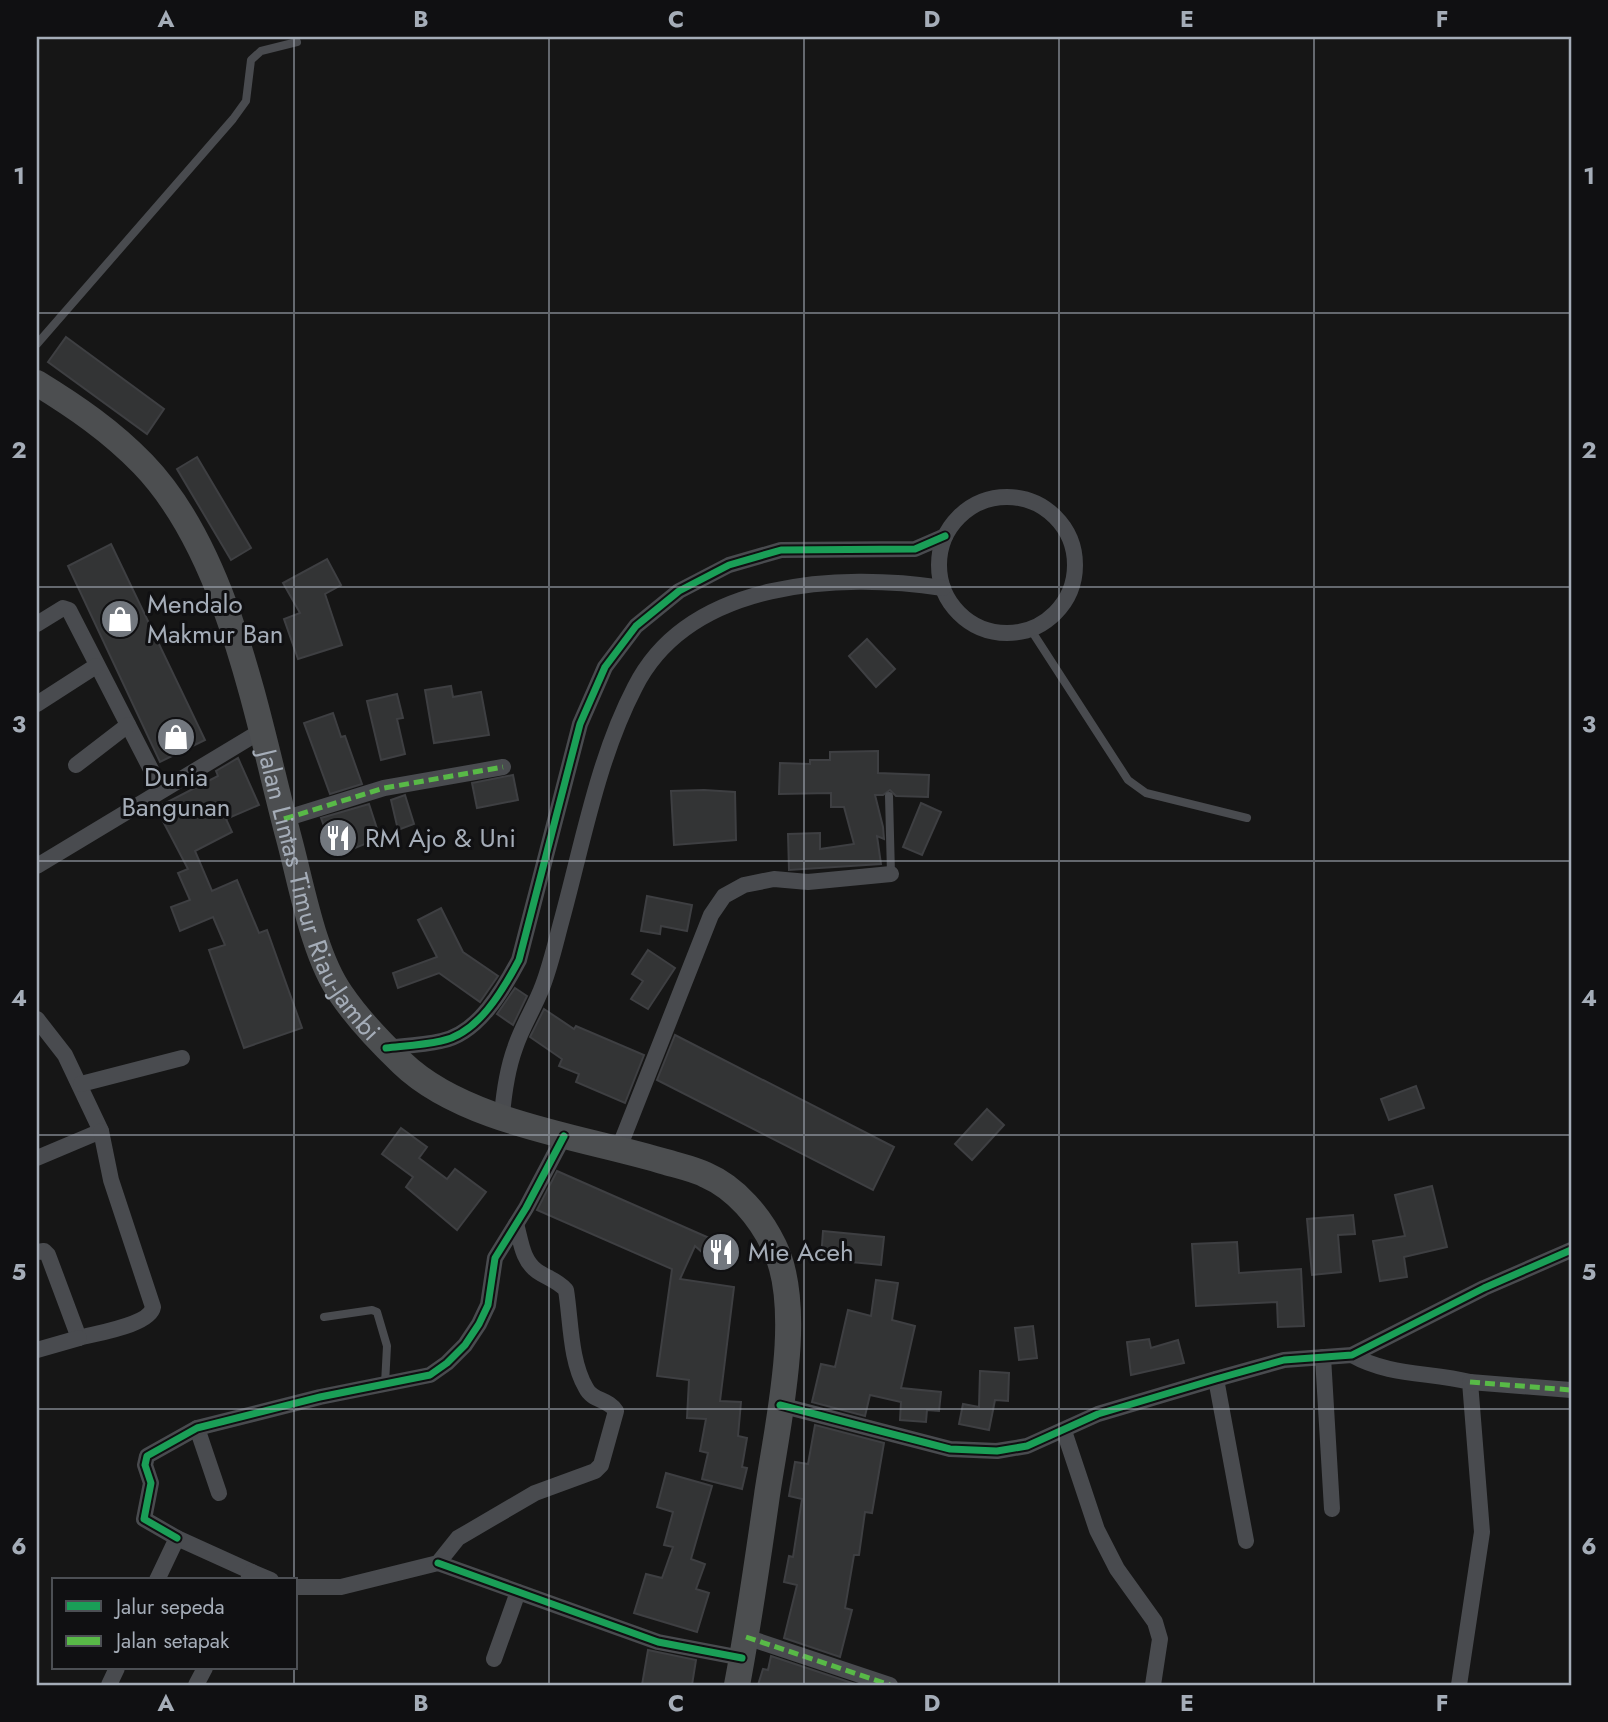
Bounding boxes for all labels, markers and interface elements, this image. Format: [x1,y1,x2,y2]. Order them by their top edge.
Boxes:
text: A [157,2,175,36]
text: B [413,2,429,36]
text: C [668,2,684,36]
text: D [924,2,941,36]
text: E [1180,2,1194,36]
text: F [1436,2,1448,36]
text: 1 [13,159,25,193]
text: 1 [1583,159,1595,193]
text: 2 [11,433,27,467]
text: 2 [1581,433,1597,467]
place label: Mendalo Makmur Ban [147,585,283,653]
shop icon: Mendalo Makmur Ban [99,598,141,640]
text: 3 [12,707,26,741]
text: 3 [1582,707,1596,741]
shop icon: Dunia Bangunan [155,716,197,758]
street label: Jalan Lintas Timur Riau-Jambi [248,742,389,1049]
place label: Dunia Bangunan [122,758,230,826]
restaurant icon: RM Ajo & Uni [317,817,359,859]
place label: RM Ajo & Uni [365,819,516,857]
text: 4 [11,981,27,1015]
text: 4 [1581,981,1597,1015]
restaurant icon: Mie Aceh [700,1231,742,1273]
place label: Mie Aceh [748,1233,854,1271]
text: 5 [12,1255,26,1289]
text: 5 [1582,1255,1596,1289]
text: 6 [11,1529,27,1563]
text: 6 [1581,1529,1597,1563]
legend [52,1578,298,1670]
text: Jalur sepeda [113,1592,225,1622]
text: Jalan setapak [113,1626,230,1656]
text: A [157,1686,175,1720]
text: B [413,1686,429,1720]
text: C [668,1686,684,1720]
text: D [924,1686,941,1720]
text: E [1180,1686,1194,1720]
text: F [1436,1686,1448,1720]

